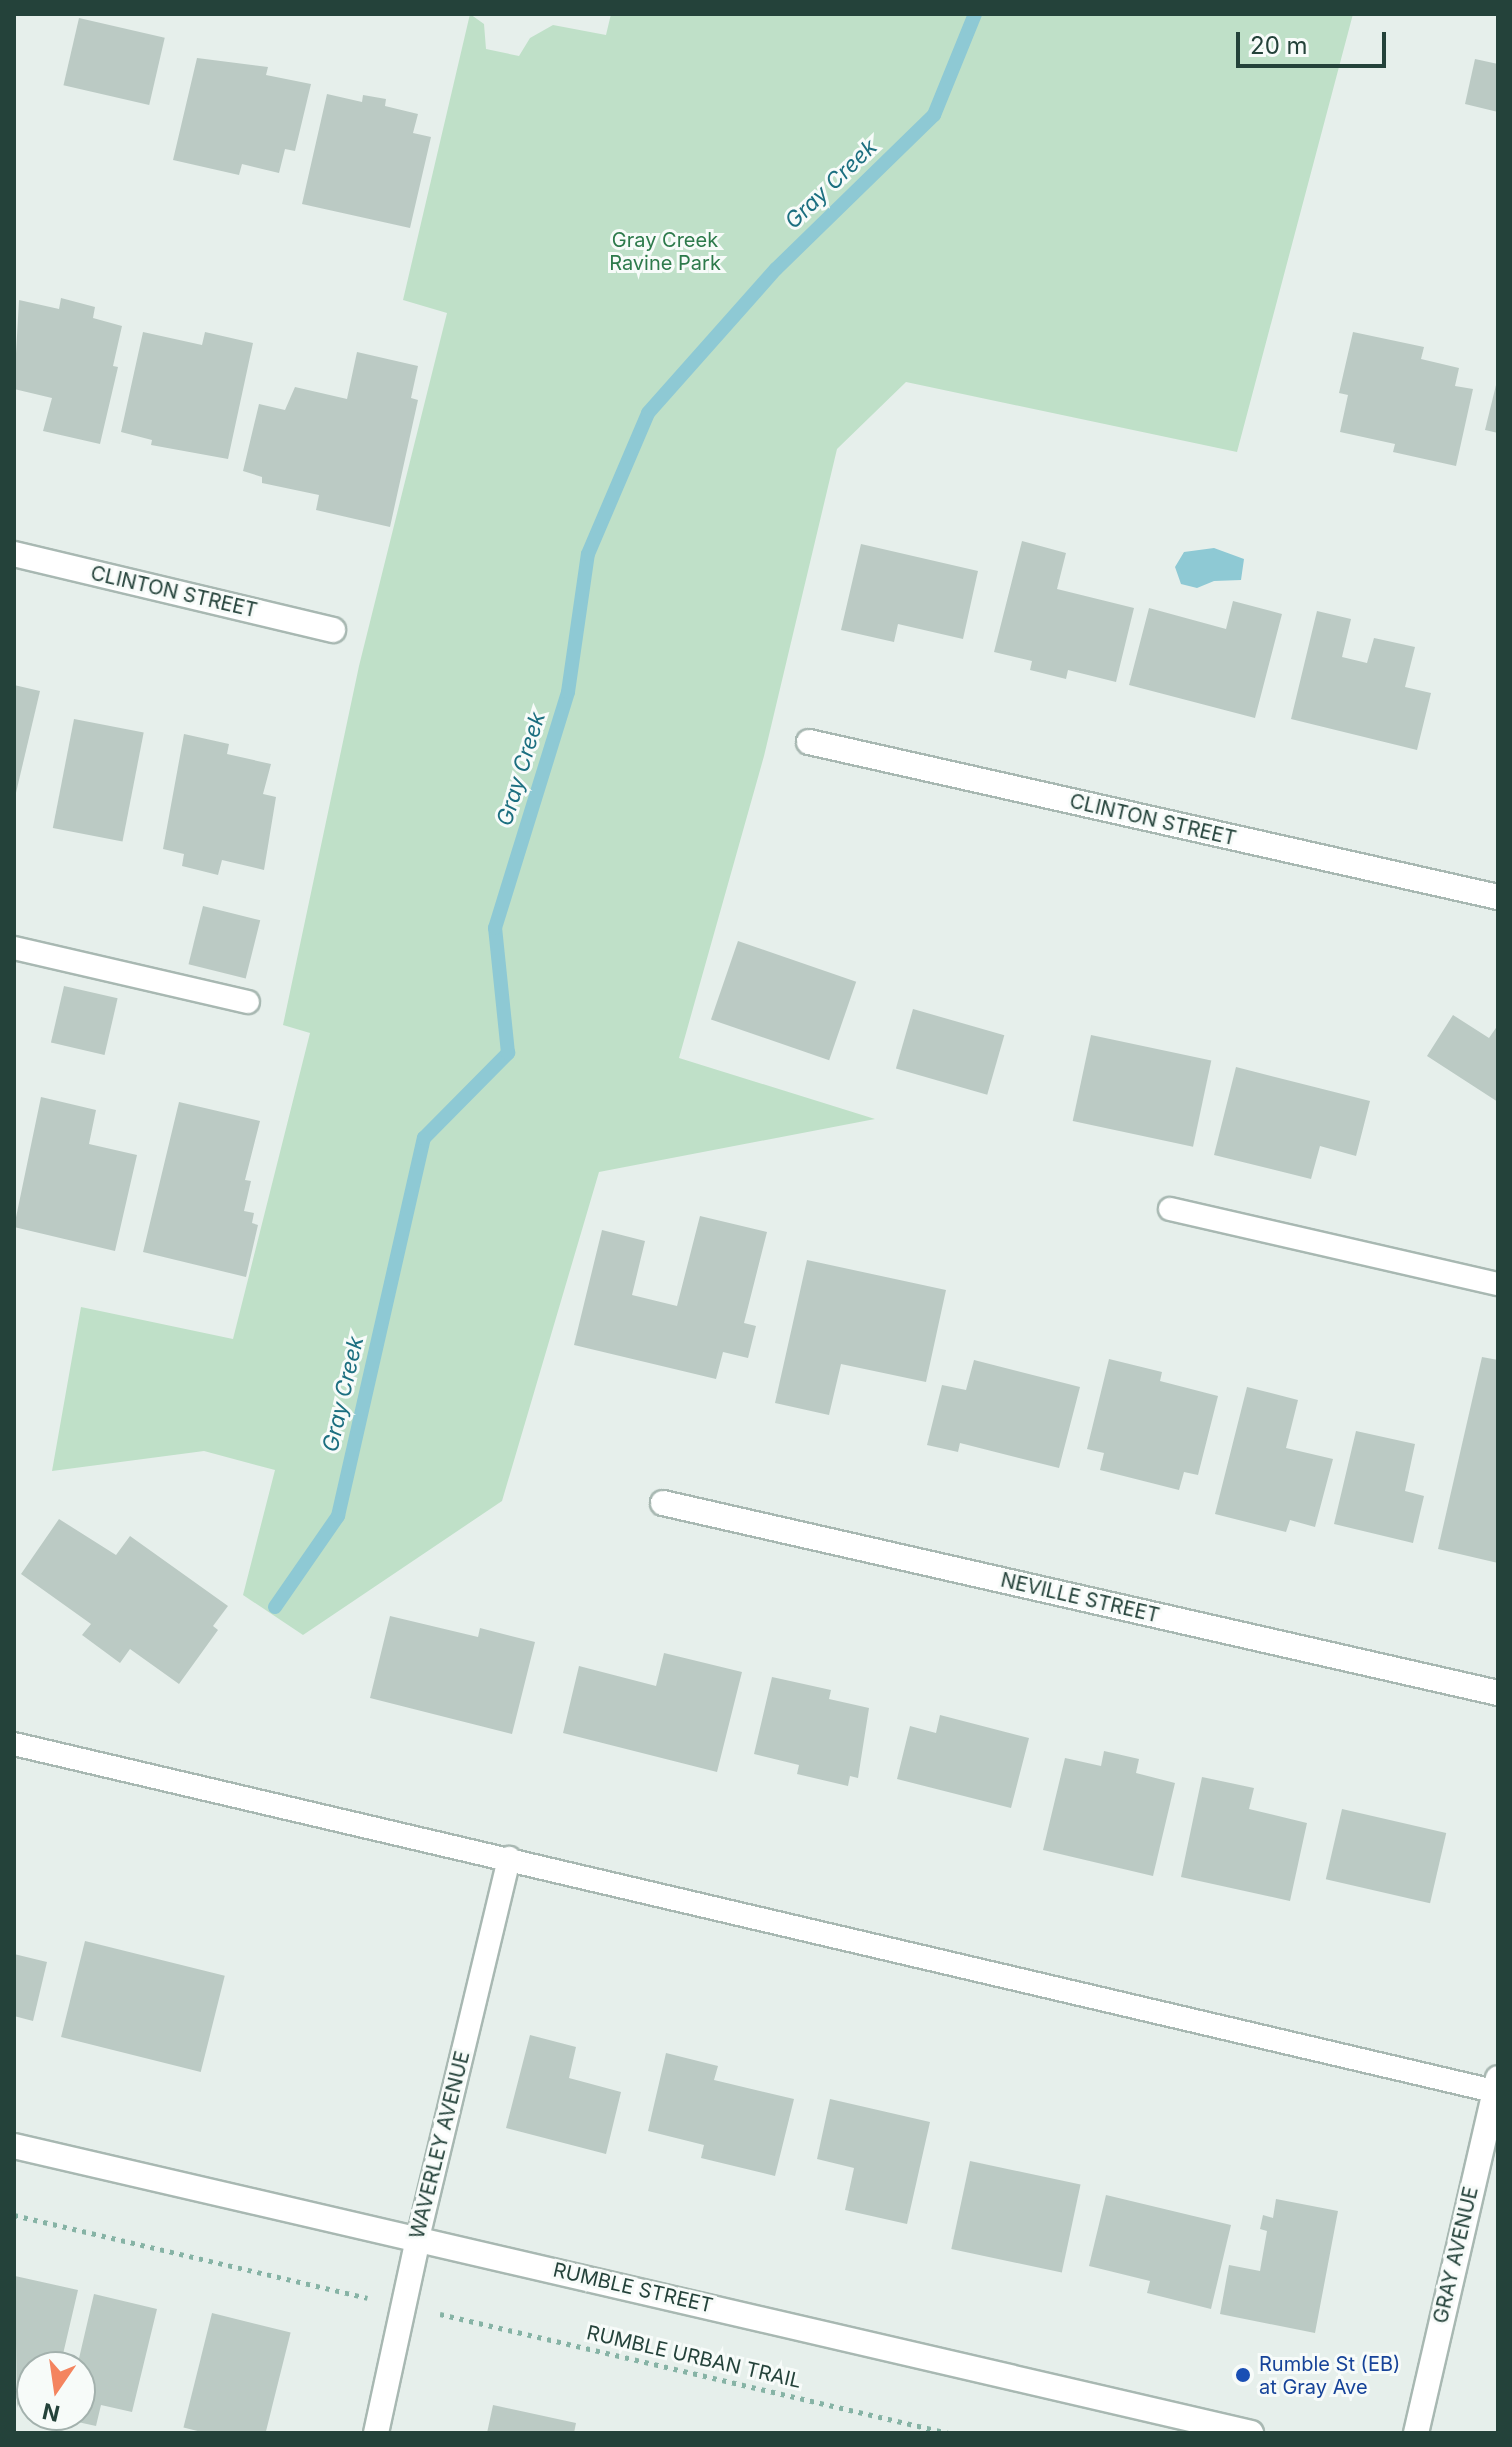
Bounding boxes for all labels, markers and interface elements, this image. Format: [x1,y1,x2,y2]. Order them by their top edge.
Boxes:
scale bar [1240,16,1390,66]
text: 20 m [1250,31,1308,60]
water label: Gray Creek [780,134,882,234]
park label: Gray Creek Ravine Park [609,228,721,275]
street label: CLINTON STREET [88,561,260,623]
water label: Gray Creek [491,709,551,829]
street label: CLINTON STREET [1067,789,1239,851]
water label: Gray Creek [317,1334,369,1454]
street label: NEVILLE STREET [998,1568,1162,1628]
street label: WAVERLEY AVENUE [405,2049,475,2241]
street label: GRAY AVENUE [1429,2184,1483,2326]
street label: RUMBLE STREET [551,2258,715,2318]
street label: RUMBLE URBAN TRAIL [584,2321,804,2393]
north arrow [16,2351,96,2431]
place label: Rumble St (EB) at Gray Ave [1259,2352,1400,2399]
marker: Rumble St (EB) at Gray Ave [1234,2366,1252,2384]
text: N [40,2398,62,2427]

